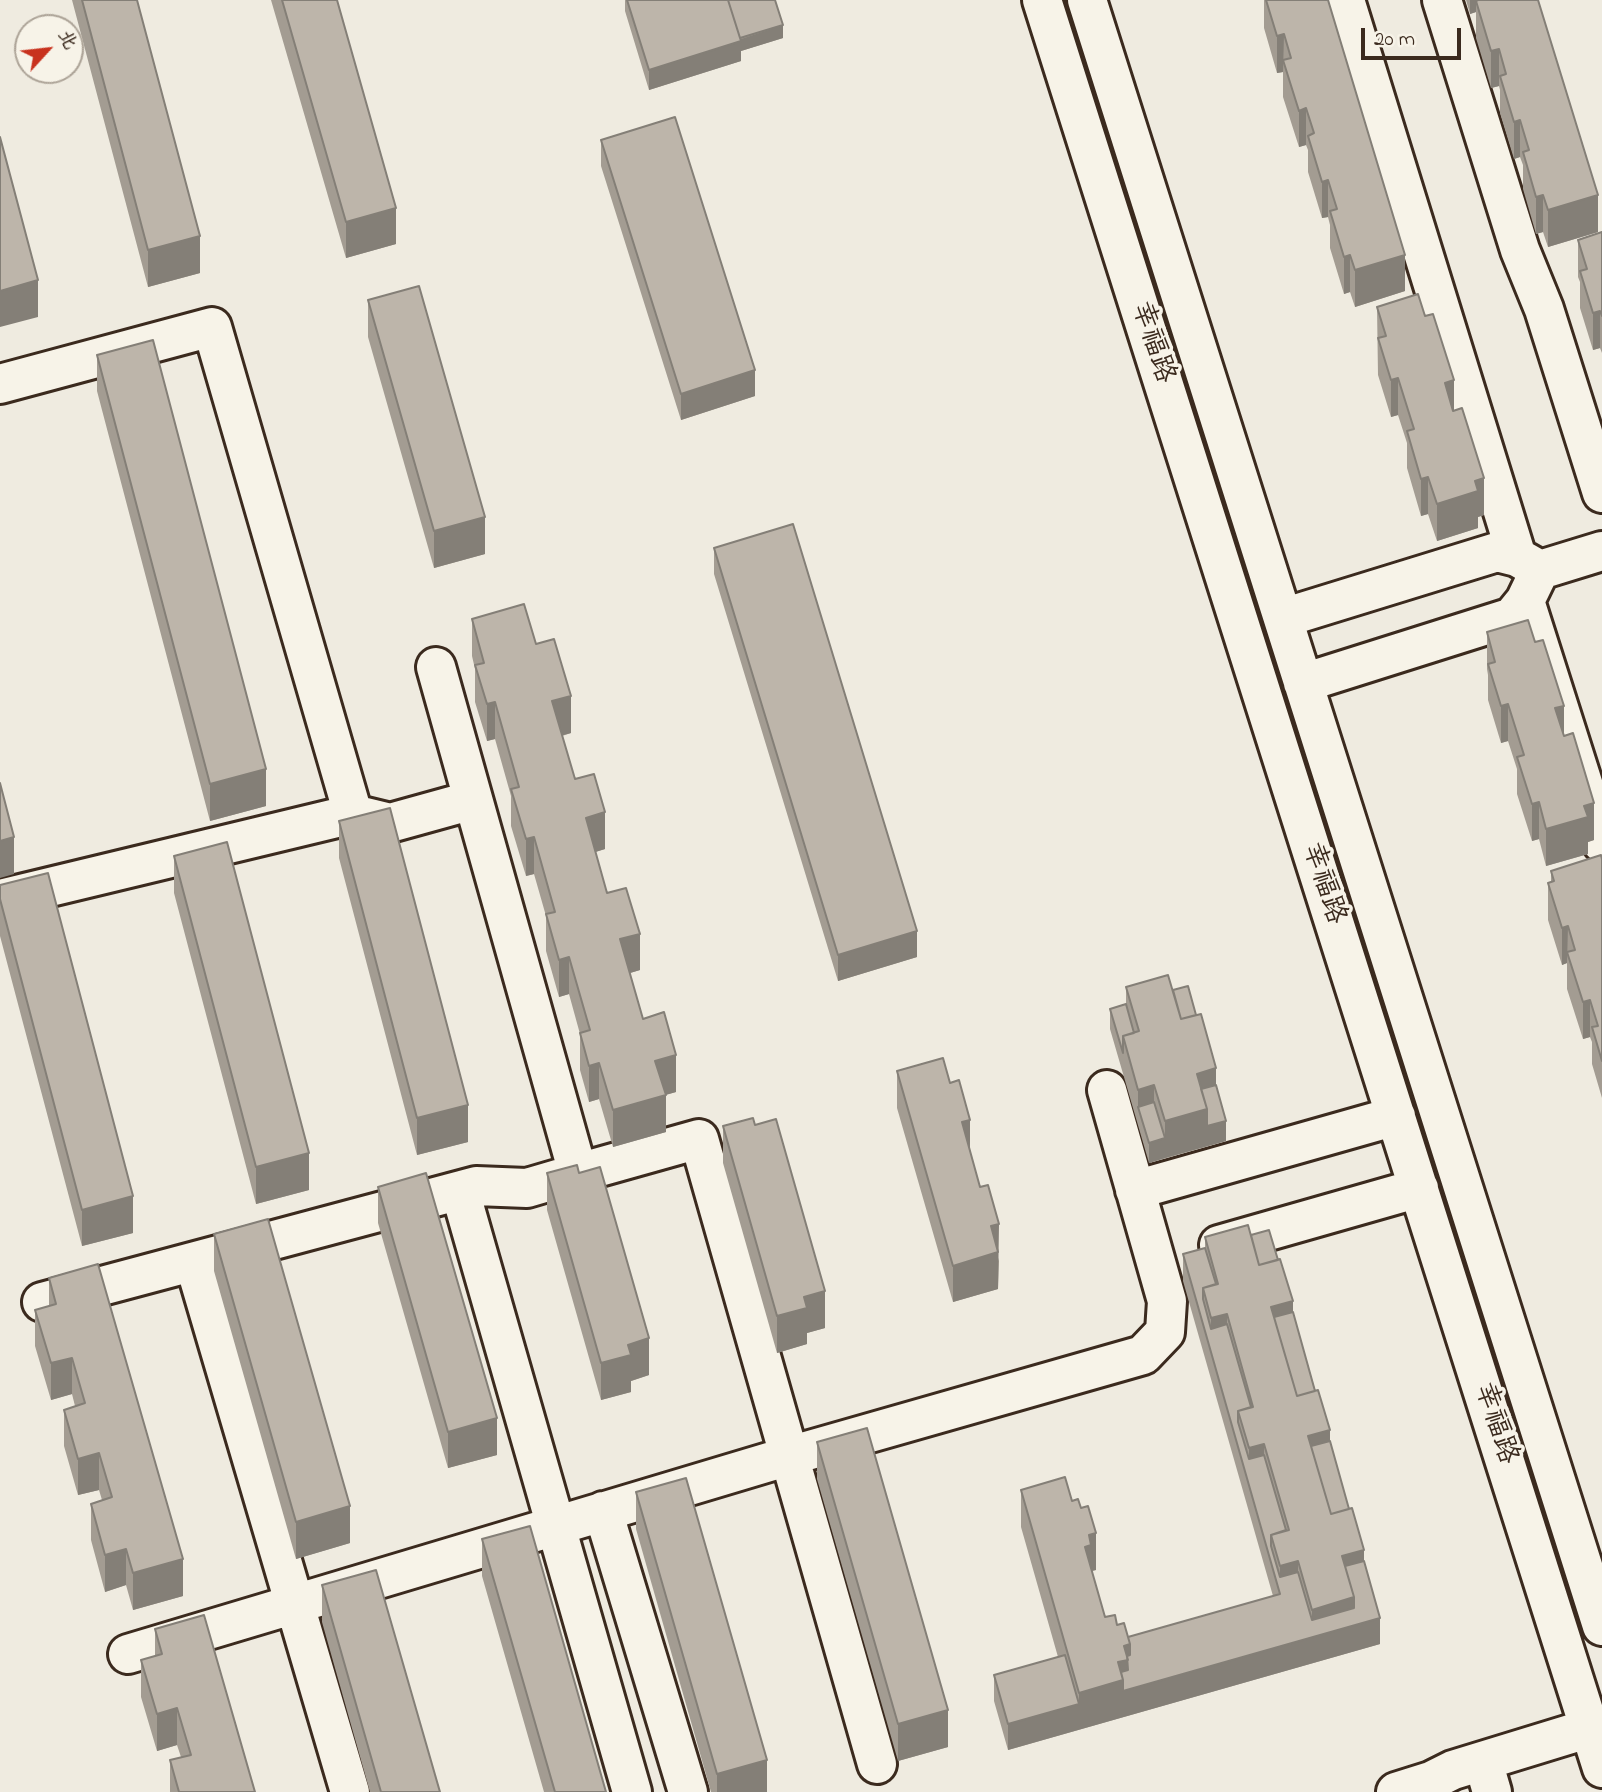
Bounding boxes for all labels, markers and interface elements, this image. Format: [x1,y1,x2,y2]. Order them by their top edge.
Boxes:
north arrow [14,14,84,84]
scale bar [1364,14,1464,58]
text: 20 m [1374,25,1415,55]
text: 北 [50,26,83,55]
street label: 幸福路 [1122,298,1180,388]
street label: 幸福路 [1293,839,1351,929]
street label: 幸福路 [1465,1379,1523,1469]

